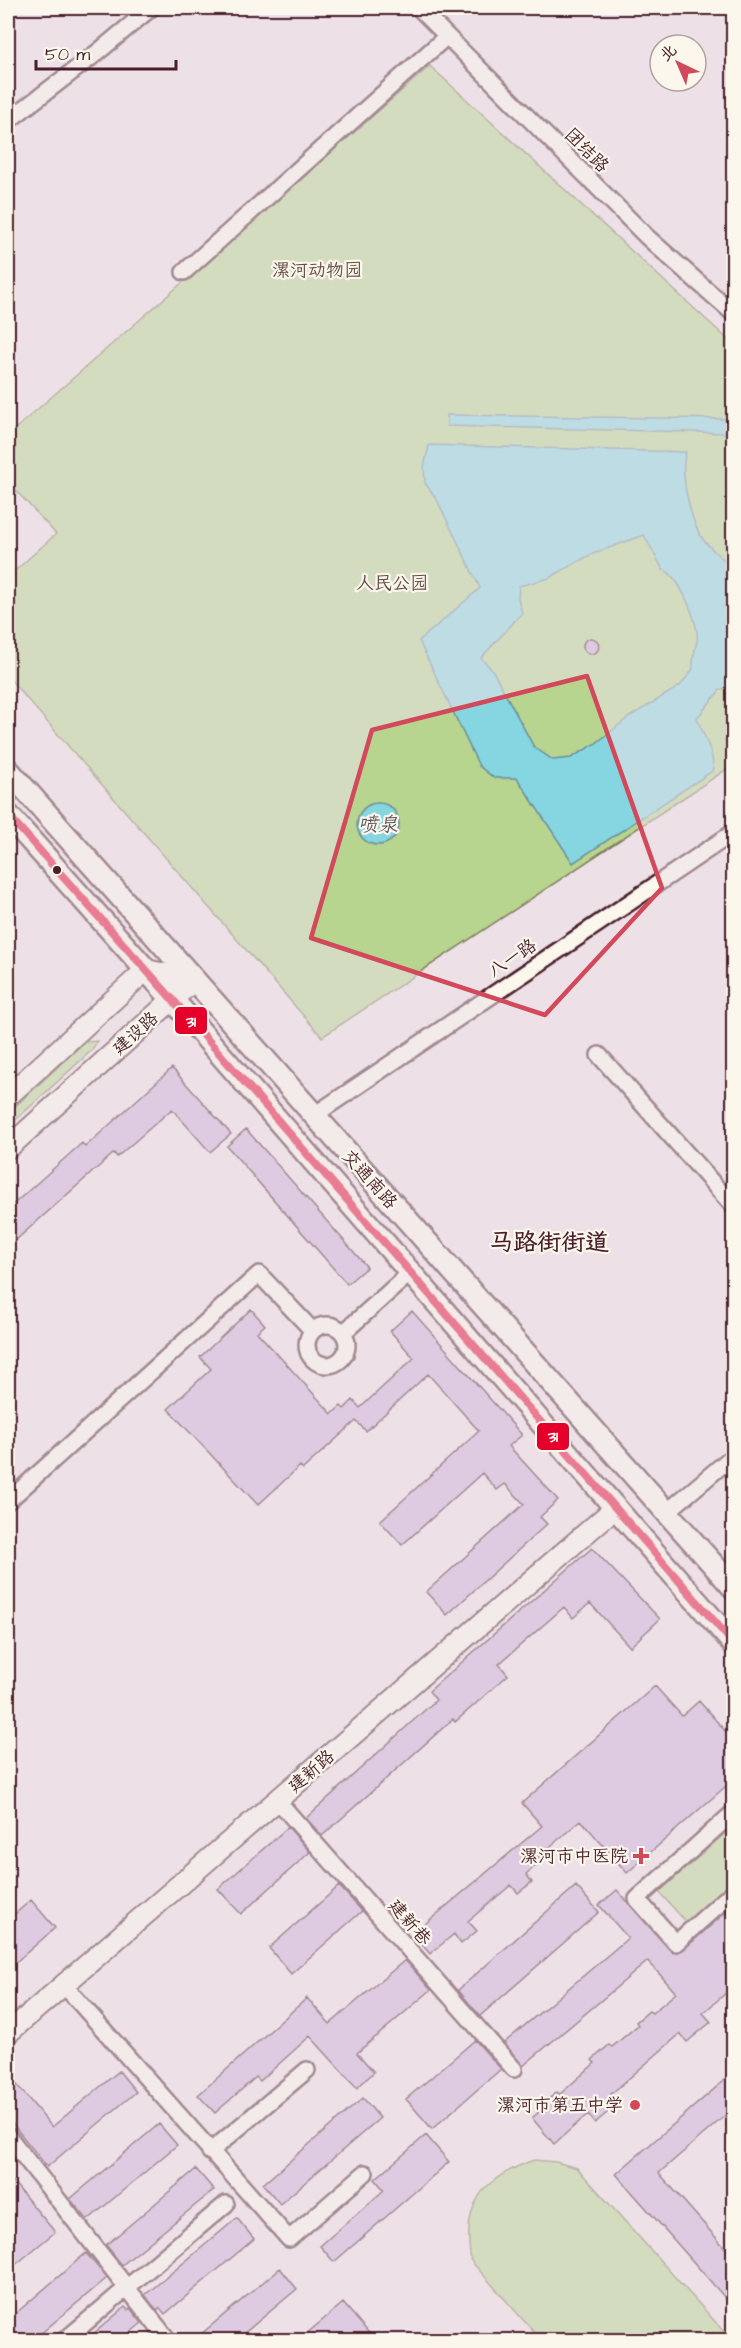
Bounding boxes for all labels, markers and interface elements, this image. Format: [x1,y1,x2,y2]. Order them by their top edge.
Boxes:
scale bar [36,33,176,71]
north arrow [648,33,708,93]
text: 北 [655,39,682,66]
text: 50 m [45,42,90,67]
street label: 团结路 [559,122,615,178]
park label: 漯河动物园 [272,258,362,283]
park label: 人民公园 [356,571,428,596]
water label: 喷泉 [358,811,398,839]
unlabelled marker [51,864,63,876]
street label: 八一路 [483,933,542,984]
street label: 建设路 [107,1006,164,1061]
line badge: 31 [174,1006,208,1035]
text: 31 [185,1011,197,1033]
street label: 交通南路 [336,1144,403,1214]
district label: 马路街街道 [489,1226,609,1260]
line badge: 31 [536,1422,570,1451]
text: 31 [547,1426,559,1448]
street label: 建新路 [283,1744,340,1799]
place label: 漯河市中医院 [520,1844,628,1869]
marker: 漯河市中医院 [632,1847,650,1865]
street label: 建新巷 [382,1894,437,1951]
place label: 漯河市第五中学 [497,2093,623,2118]
marker: 漯河市第五中学 [628,2098,642,2112]

